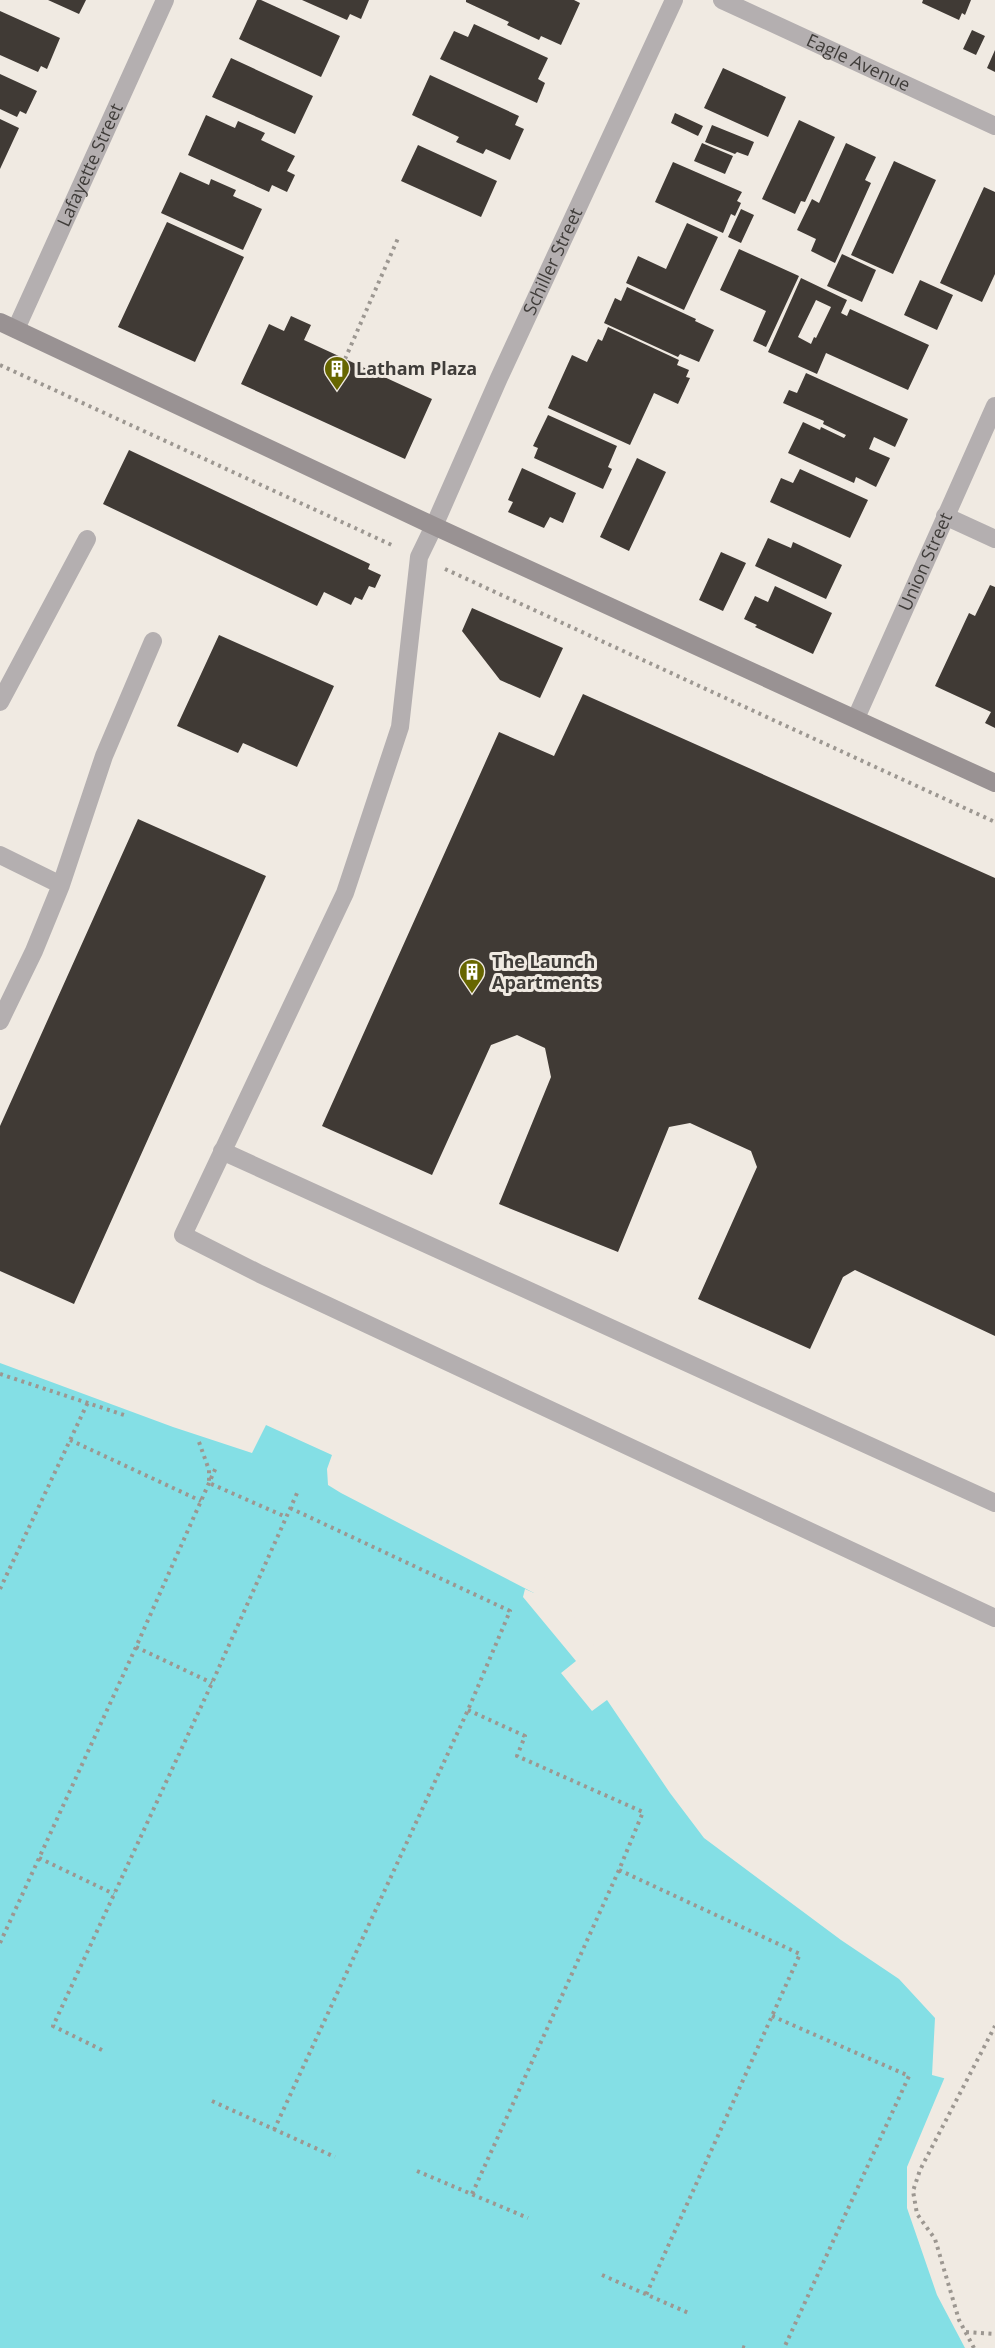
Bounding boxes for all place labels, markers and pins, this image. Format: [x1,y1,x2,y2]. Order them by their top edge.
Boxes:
building icon: Latham Plaza [322,354,352,392]
place label: Latham Plaza [356,356,477,380]
place label: The Launch Apartments [492,949,600,994]
building icon: The Launch Apartments [457,957,487,995]

